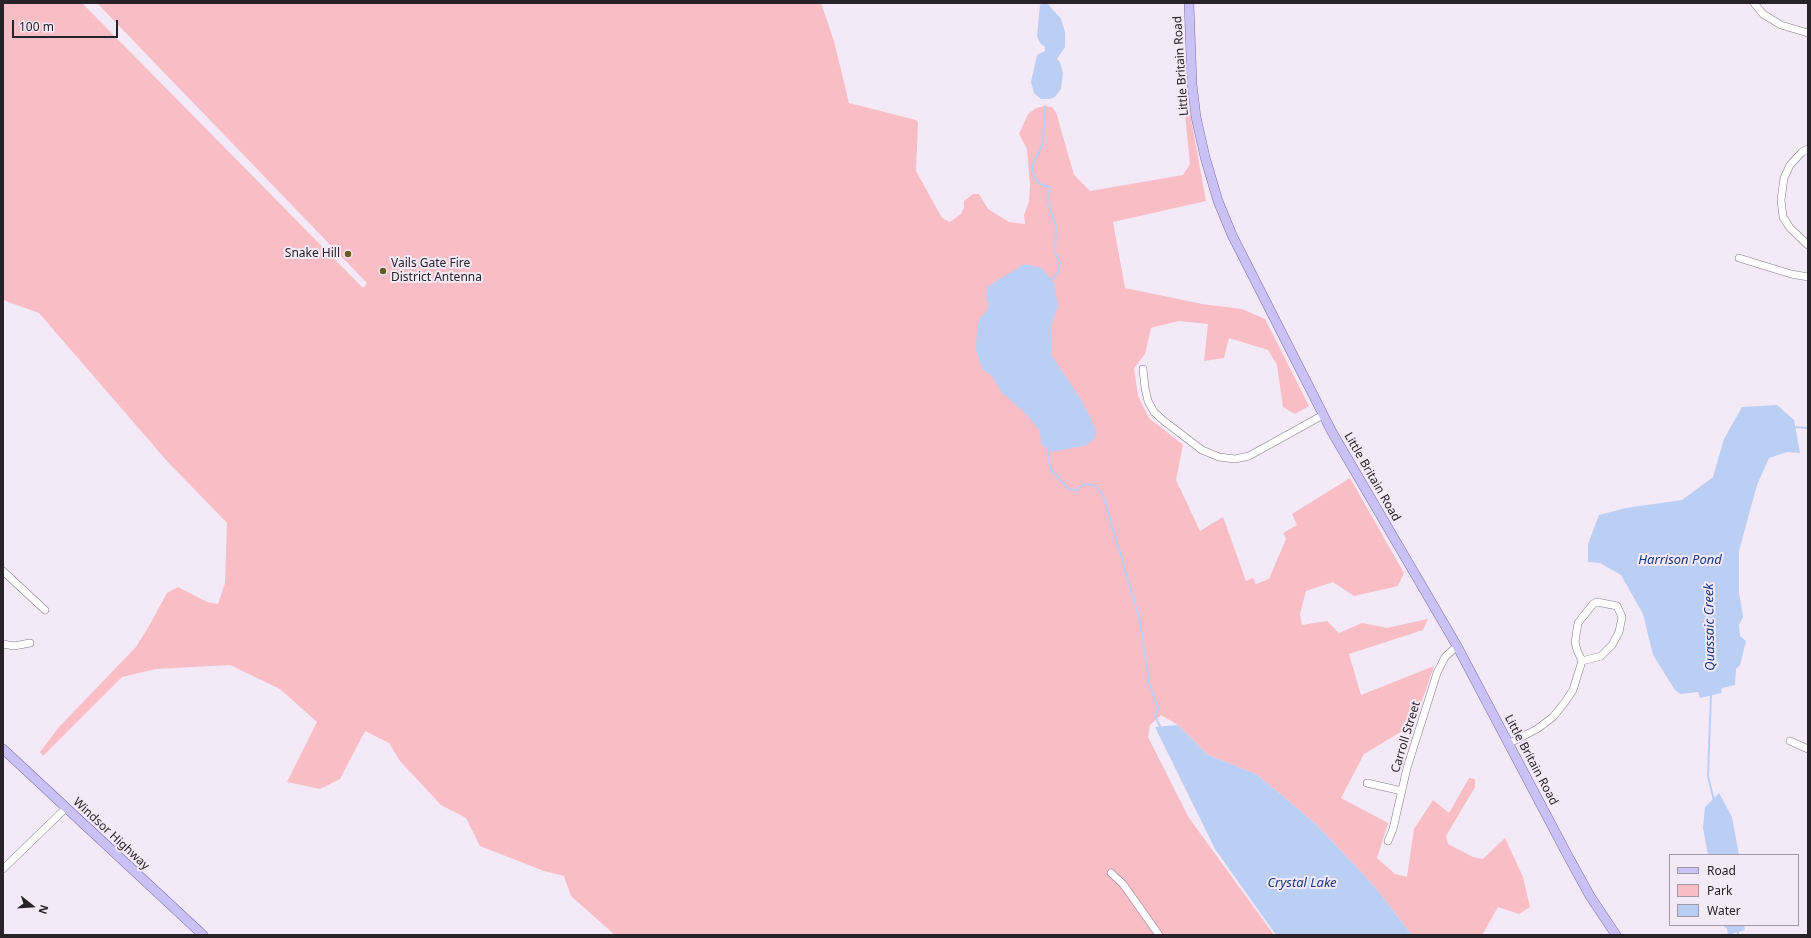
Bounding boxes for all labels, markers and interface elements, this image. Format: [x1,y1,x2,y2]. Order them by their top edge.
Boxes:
scale bar [14,12,120,38]
street label: Little Britain Road [1170,15,1192,117]
text: 100 m [19,18,54,35]
place label: Snake Hill [285,247,340,261]
marker: Snake Hill [343,249,353,259]
place label: Vails Gate Fire District Antenna [391,257,482,285]
marker: Vails Gate Fire District Antenna [378,266,388,276]
street label: Little Britain Road [1341,430,1403,524]
water label: Harrison Pond [1638,552,1722,568]
water label: Quassaic Creek [1701,583,1719,671]
street label: Carroll Street [1388,699,1424,775]
street label: Little Britain Road [1501,712,1561,808]
street label: Windsor Highway [70,795,152,873]
legend [1669,854,1799,926]
text: Road [1707,862,1736,879]
water label: Crystal Lake [1267,875,1337,891]
text: Park [1707,882,1732,899]
north arrow [12,886,52,926]
text: Water [1707,902,1741,919]
text: N [35,903,52,916]

